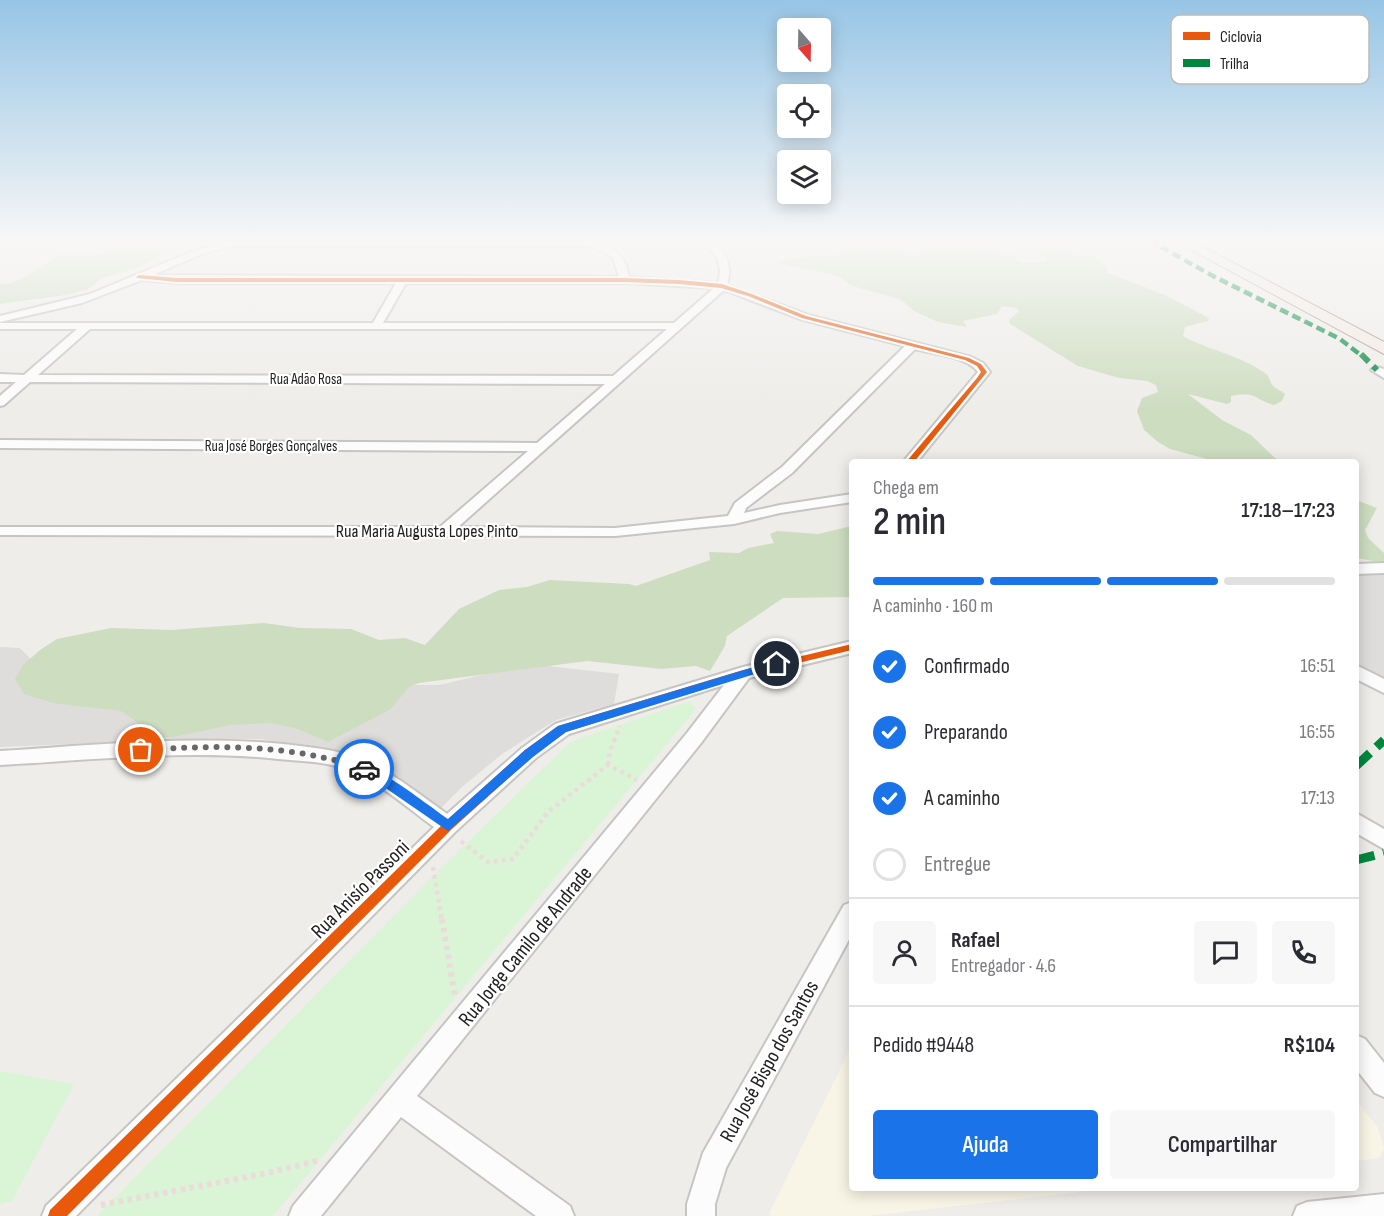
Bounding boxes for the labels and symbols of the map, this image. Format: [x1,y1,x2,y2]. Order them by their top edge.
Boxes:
legend [1171,15,1369,84]
north arrow [777,18,831,72]
text: Ciclovia [1220,28,1262,47]
text: Trilha [1220,55,1249,74]
street label: Rua Adão Rosa [270,370,342,389]
street label: Rua José Borges Gonçalves [205,437,337,456]
street label: Rua Maria Augusta Lopes Pinto [336,521,518,542]
pin [751,638,802,689]
pin [115,724,166,775]
courier [334,739,394,799]
street label: Rua Anisío Passoni [306,835,415,944]
street label: Rua Jorge Camilo de Andrade [453,861,598,1031]
street label: Rua José Bispo dos Santos [715,976,824,1146]

